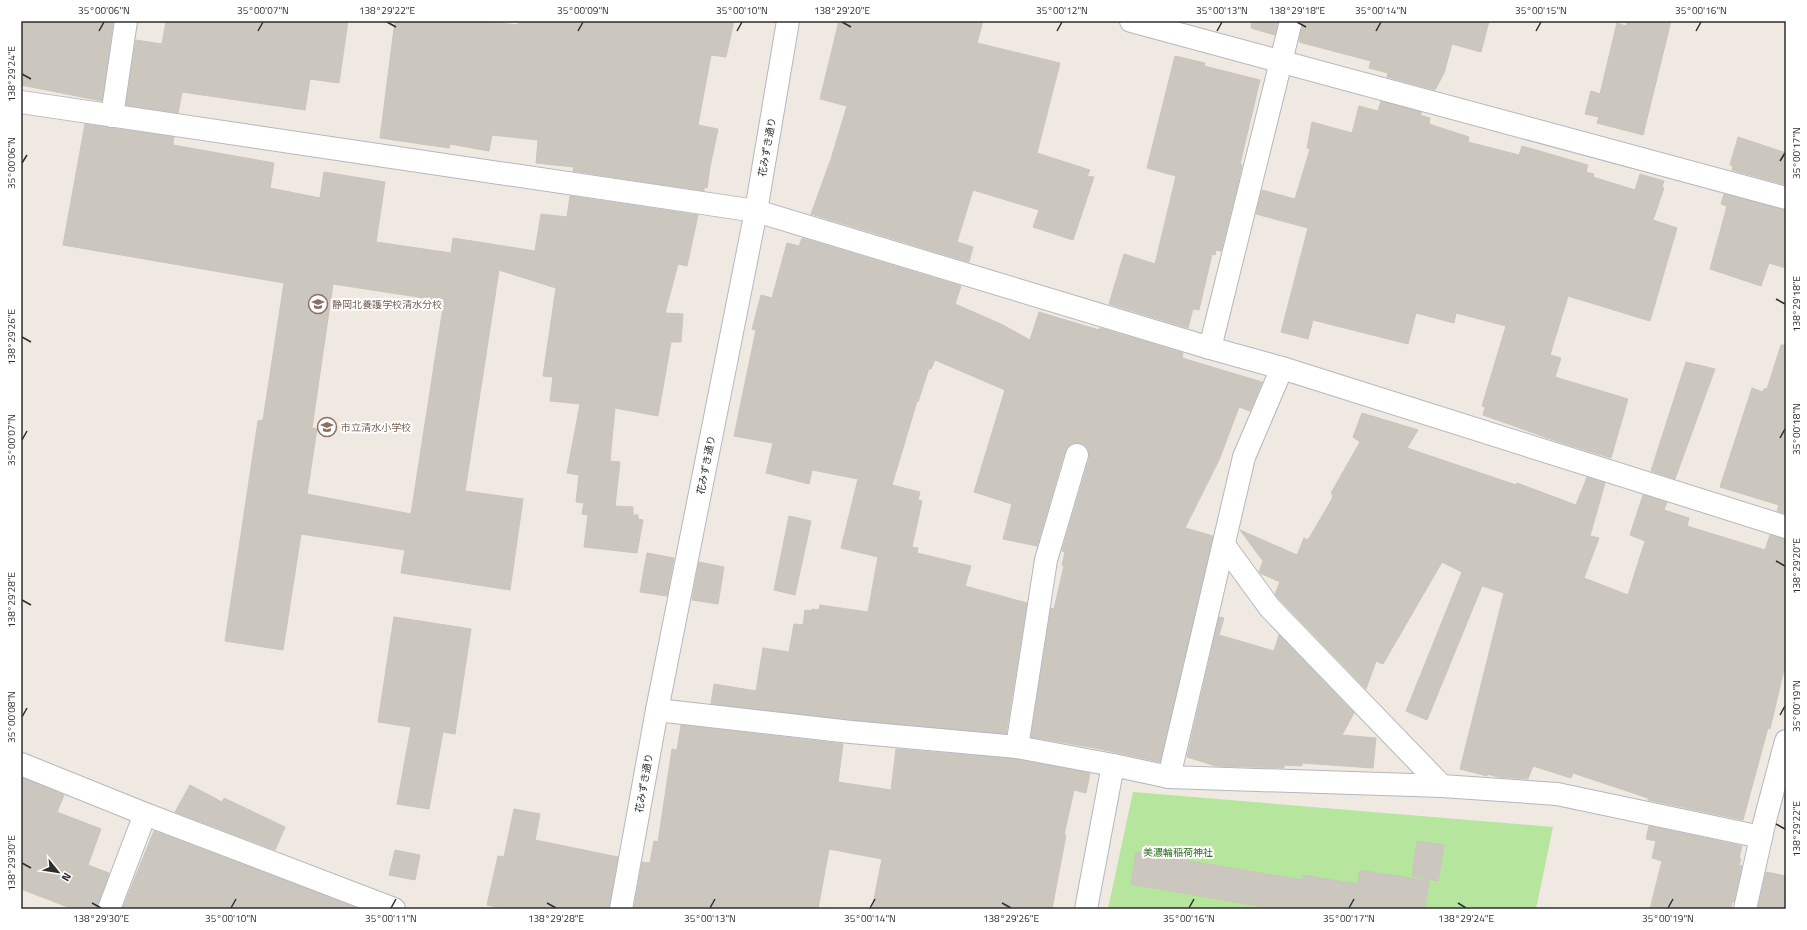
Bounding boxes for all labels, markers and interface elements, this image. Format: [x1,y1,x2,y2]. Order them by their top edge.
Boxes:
text: 35°00'06"N [78,3,130,18]
text: 35°00'07"N [237,3,289,18]
text: 138°29'22"E [359,3,416,18]
text: 35°00'09"N [557,3,609,18]
text: 35°00'10"N [716,3,768,18]
text: 138°29'20"E [814,3,871,18]
text: 35°00'12"N [1036,3,1088,18]
text: 35°00'13"N [1196,3,1248,18]
text: 138°29'18"E [1269,3,1326,18]
text: 35°00'14"N [1355,3,1407,18]
text: 35°00'15"N [1515,3,1567,18]
text: 35°00'16"N [1675,3,1727,18]
text: 138°29'24"E [4,45,19,102]
street label: 花みずき通り [754,116,780,178]
text: 35°00'17"N [1789,127,1804,179]
text: 35°00'06"N [4,137,19,189]
text: 138°29'18"E [1789,275,1804,332]
school or university icon: 静岡北養護学校清水分校 [307,293,329,315]
place label: 静岡北養護学校清水分校 [332,297,442,312]
text: 138°29'26"E [4,308,19,365]
text: 35°00'18"N [1789,403,1804,455]
text: 35°00'07"N [4,414,19,466]
school or university icon: 市立清水小学校 [316,416,338,438]
place label: 市立清水小学校 [341,420,411,435]
street label: 花みずき通り [693,434,719,496]
text: 138°29'20"E [1789,537,1804,594]
text: 138°29'28"E [4,571,19,628]
text: 35°00'19"N [1789,680,1804,732]
text: 35°00'08"N [4,691,19,743]
street label: 花みずき通り [631,752,657,814]
text: 138°29'22"E [1789,800,1804,857]
text: 138°29'30"E [4,834,19,891]
park label: 美濃輪稲荷神社 [1143,845,1213,860]
north arrow [38,852,78,892]
text: N [58,870,75,884]
text: 138°29'30"E [73,911,130,926]
text: 35°00'10"N [205,911,257,926]
text: 35°00'11"N [365,911,417,926]
text: 138°29'28"E [528,911,585,926]
text: 35°00'13"N [684,911,736,926]
text: 35°00'14"N [844,911,896,926]
text: 138°29'26"E [983,911,1040,926]
text: 35°00'16"N [1163,911,1215,926]
text: 35°00'17"N [1323,911,1375,926]
text: 138°29'24"E [1438,911,1495,926]
text: 35°00'19"N [1642,911,1694,926]

